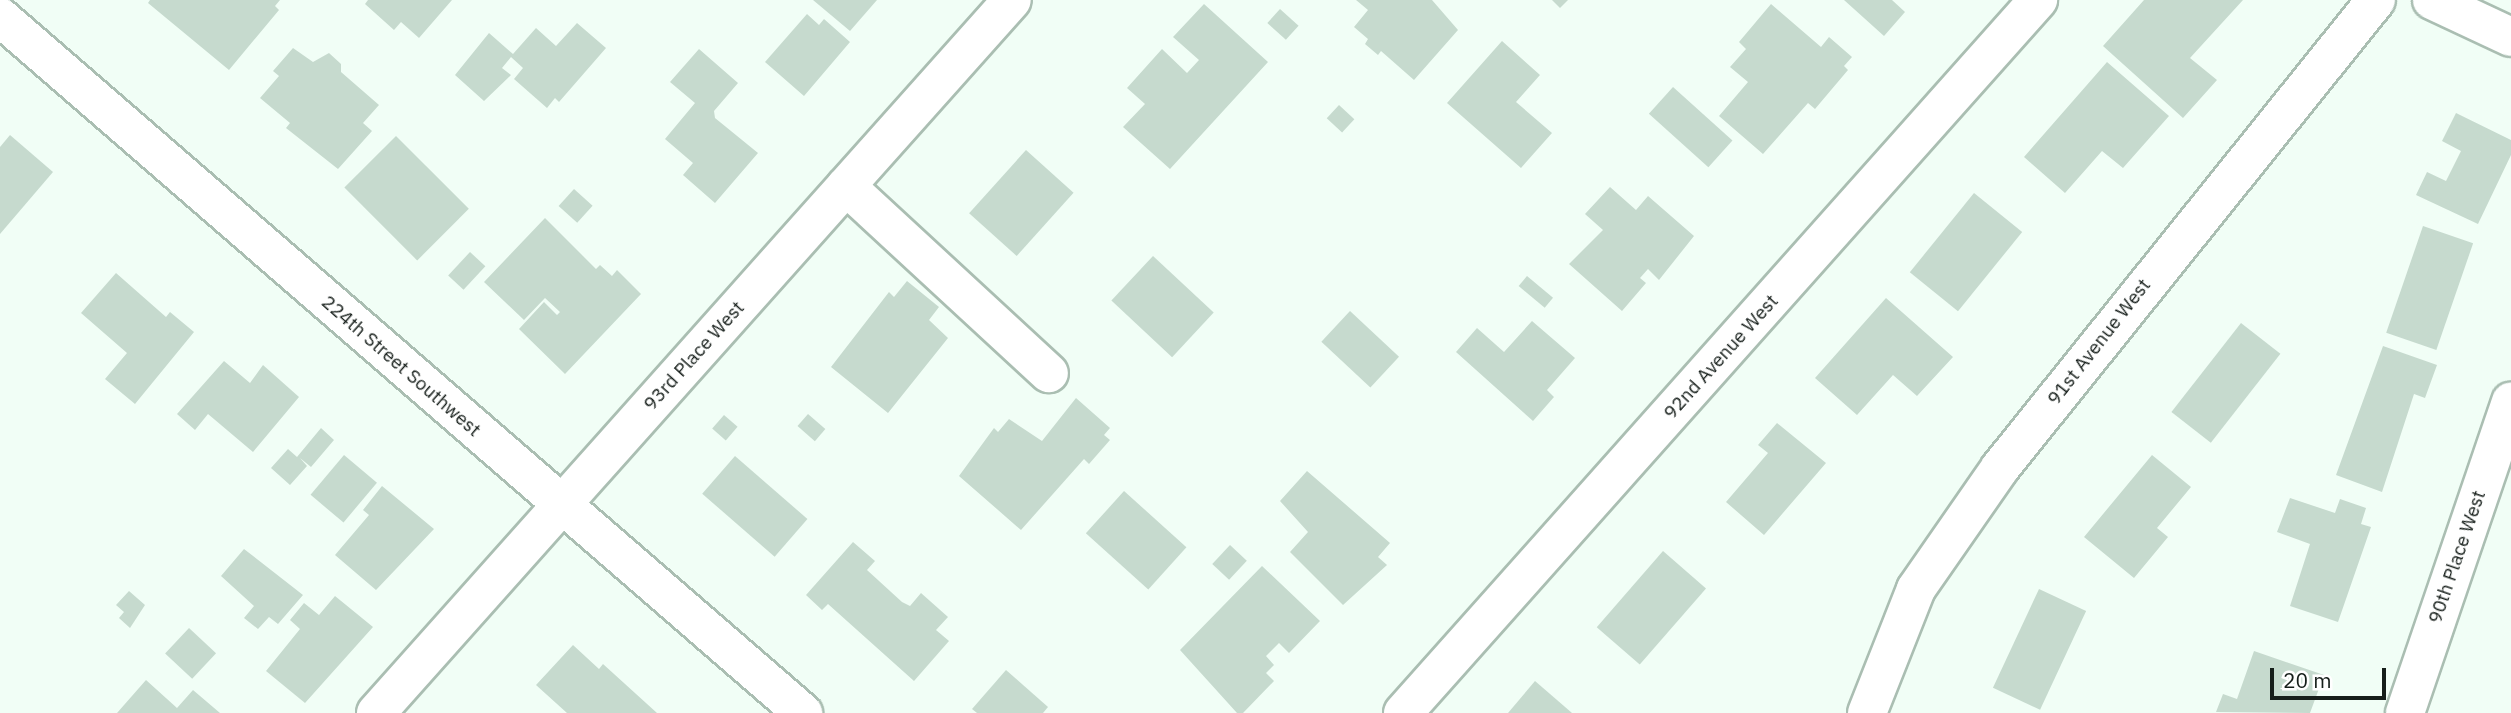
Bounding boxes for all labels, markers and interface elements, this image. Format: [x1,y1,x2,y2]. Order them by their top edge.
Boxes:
street label: 91st Avenue West [2043,274,2155,410]
street label: 92nd Avenue West [1659,290,1783,424]
street label: 224th Street Southwest [317,291,485,441]
street label: 93rd Place West [639,297,749,415]
street label: 90th Place West [2424,488,2490,626]
scale bar [2273,654,2388,698]
text: 20 m [2283,666,2332,694]

